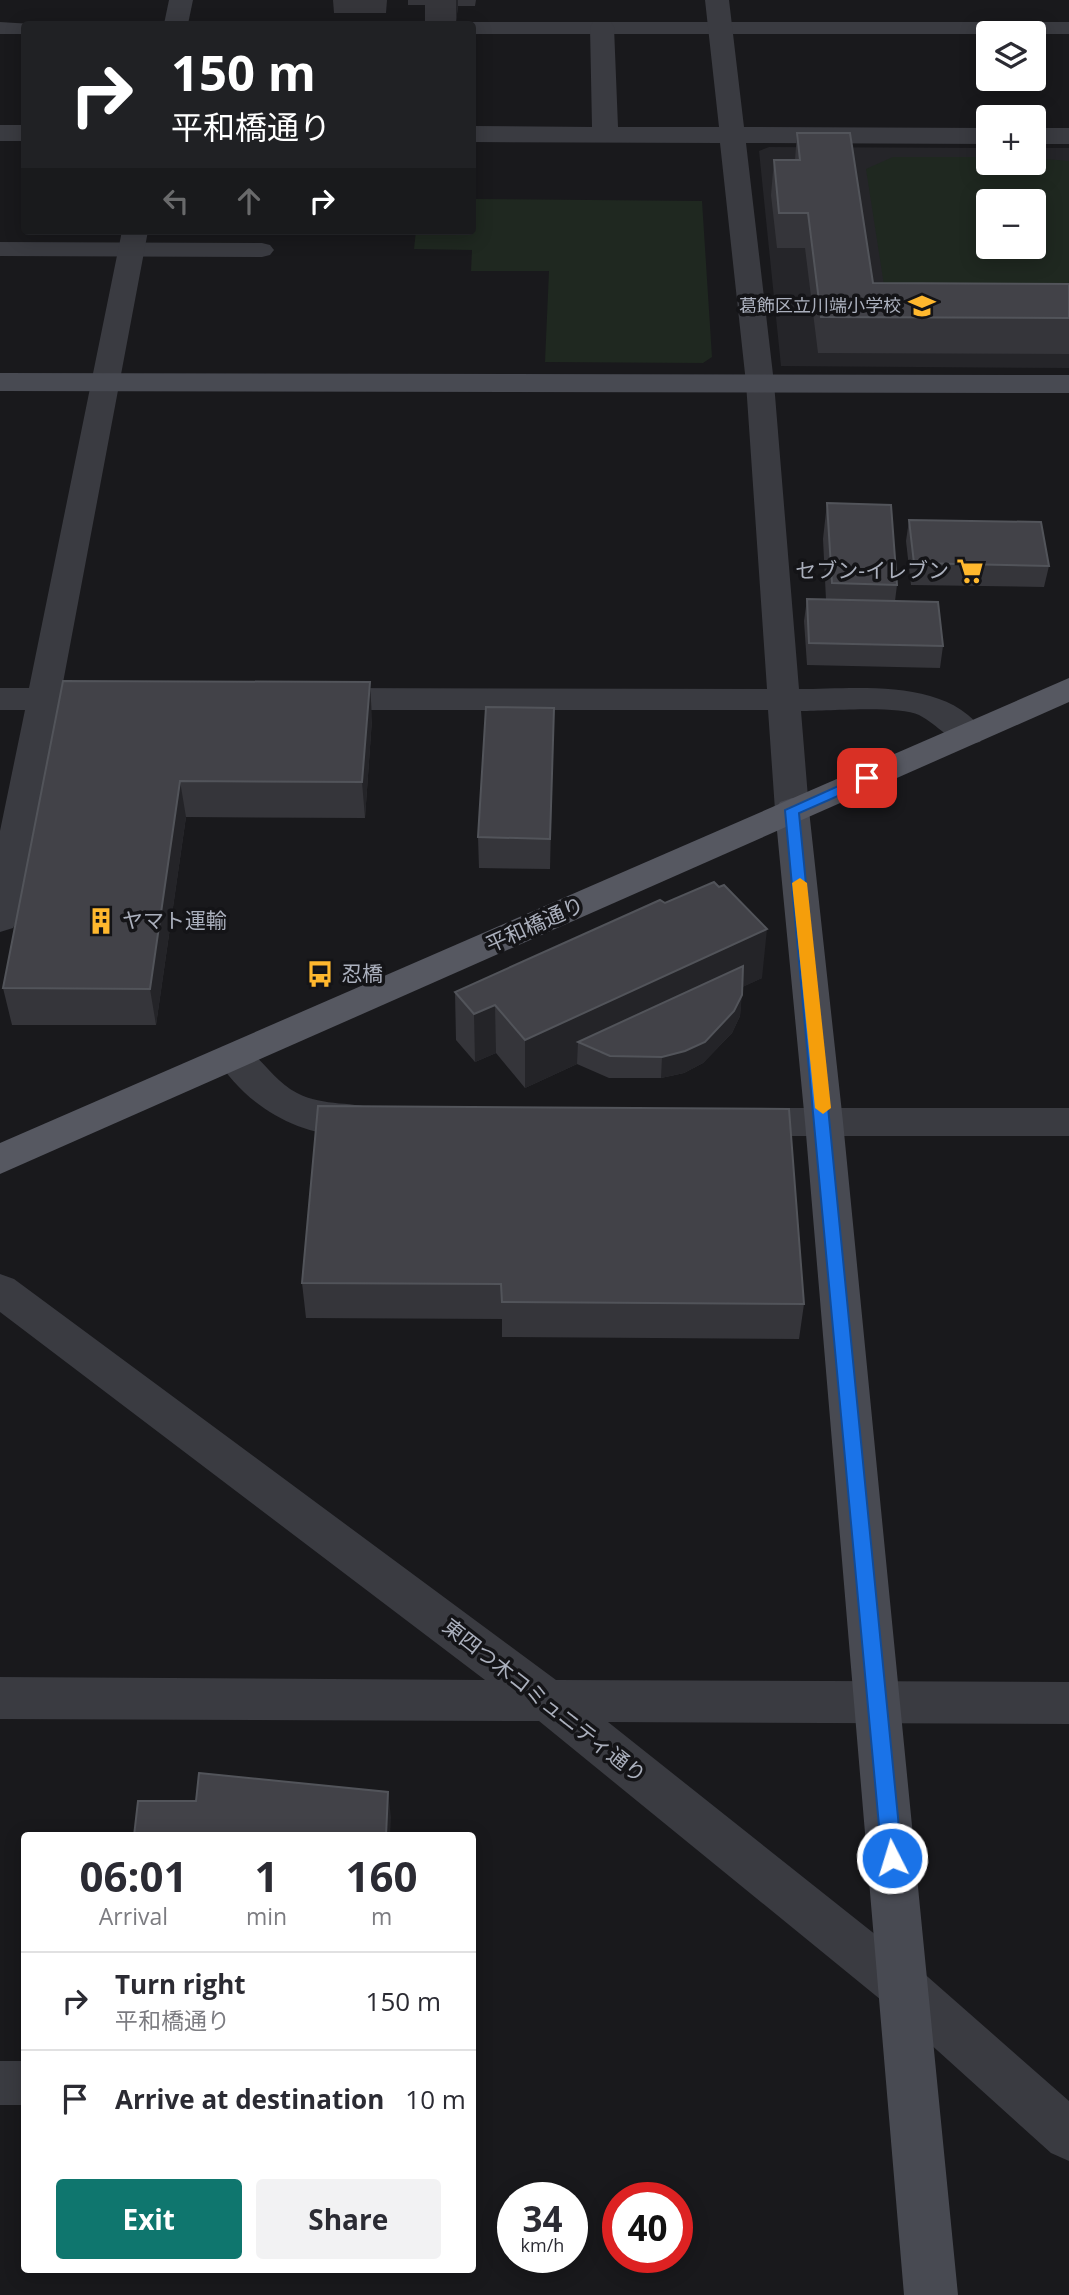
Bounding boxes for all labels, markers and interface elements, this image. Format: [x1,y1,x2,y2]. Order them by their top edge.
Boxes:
map controls [976,21,1046,259]
button: layers [976,21,1046,91]
text: 150 m [171,39,316,105]
icon: right [56,49,147,140]
text: 平和橋通り [171,105,331,148]
button: + [976,105,1046,175]
icon: left [157,182,195,220]
icon: ahead [230,182,268,220]
icon: right [303,182,341,220]
button: − [976,189,1046,259]
school or university icon: 葛飾区立川端小学校 [907,291,937,321]
place label: 葛飾区立川端小学校 [739,293,901,317]
place label: セブン-イレブン [795,556,949,584]
supermarket icon: セブン-イレブン [955,556,985,586]
pin [837,748,897,808]
icon: arrive [848,759,886,797]
street label: 平和橋通り [481,890,588,958]
building icon: ヤマト運輸 [86,906,116,936]
place label: ヤマト運輸 [122,906,227,934]
bus stop icon: 忍橋 [305,959,335,989]
place label: 忍橋 [341,959,383,987]
street label: 東四つ木コミュニティ通り [437,1612,652,1788]
position arrow [855,1821,929,1895]
text: 06:01 [79,1847,187,1904]
text: 1 [254,1847,279,1904]
text: 160 [346,1847,418,1904]
text: Arrival [99,1900,168,1932]
text: min [246,1900,287,1932]
text: m [371,1900,392,1932]
text: Turn right [115,1966,246,2002]
icon: right [56,1982,94,2020]
text: 150 m [366,1983,441,2019]
text: 平和橋通り [115,2004,230,2036]
icon: arrive [56,2080,94,2118]
text: Arrive at destination [115,2081,384,2117]
text: 10 m [405,2081,466,2117]
button: Exit [56,2179,242,2259]
button: Share [256,2179,441,2259]
speed limit sign: 40 [602,2182,693,2273]
text: 34 [522,2195,563,2242]
text: km/h [521,2233,564,2257]

